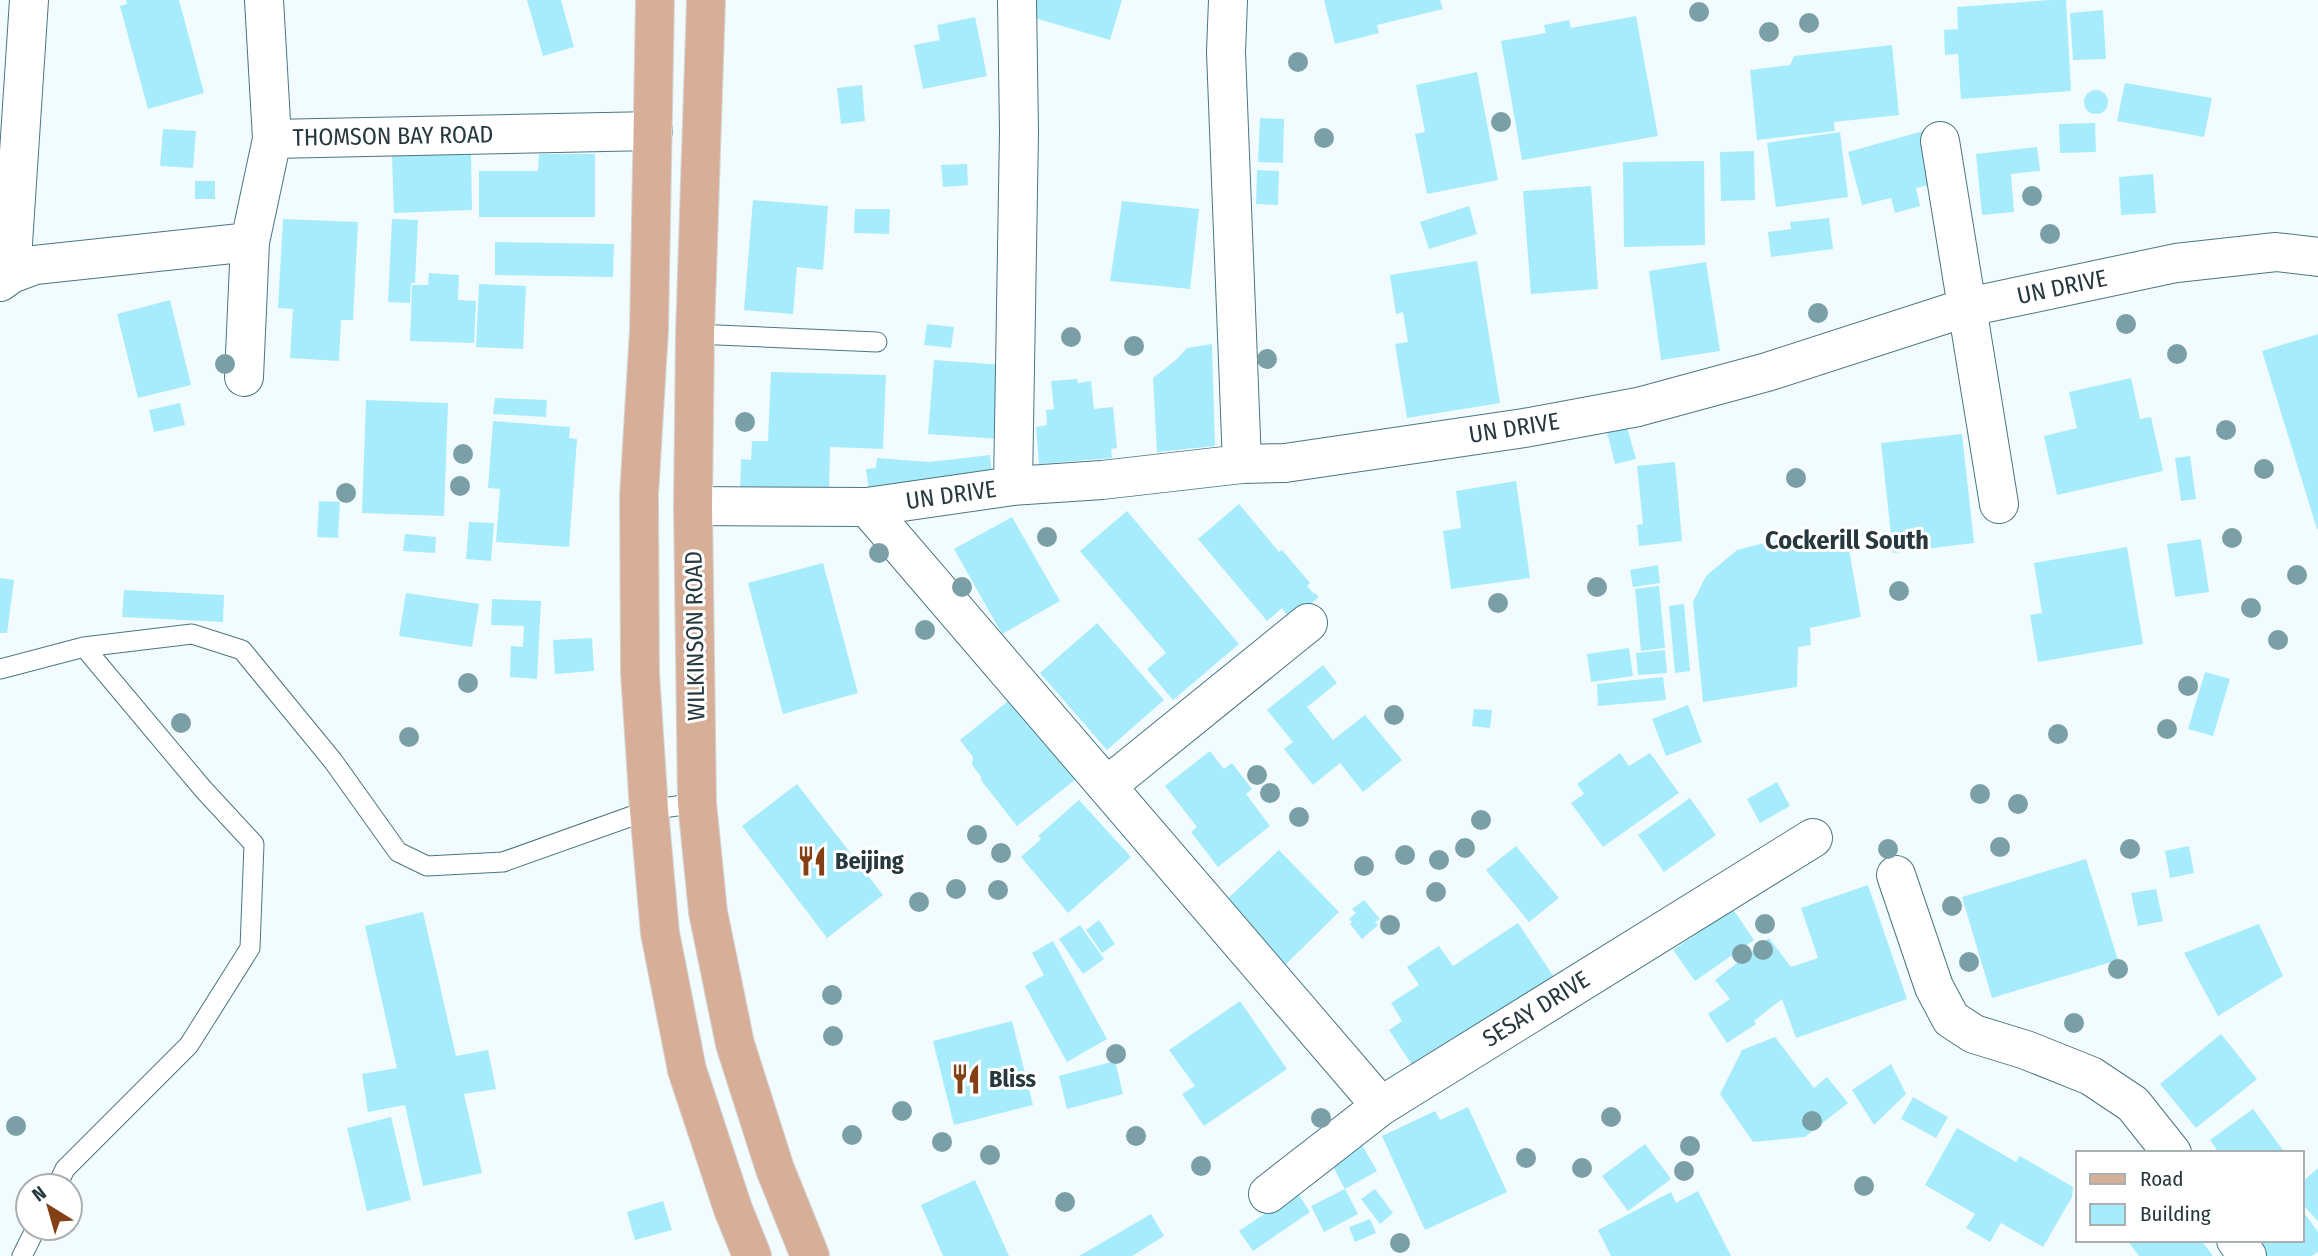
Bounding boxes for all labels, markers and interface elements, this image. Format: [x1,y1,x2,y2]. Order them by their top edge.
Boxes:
street label: THOMSON BAY ROAD [292,120,494,152]
street label: UN DRIVE [2015,264,2109,310]
street label: UN DRIVE [1467,407,1561,449]
street label: UN DRIVE [904,475,998,515]
district label: Cockerill South [1765,525,1929,556]
street label: WILKINSON ROAD [680,551,710,721]
restaurant icon: Beijing [795,844,829,878]
place label: Beijing [835,847,904,875]
street label: SESAY DRIVE [1477,965,1595,1053]
restaurant icon: Bliss [949,1062,983,1096]
place label: Bliss [989,1065,1037,1093]
legend [2076,1151,2304,1242]
text: Road [2140,1166,2184,1192]
north arrow [14,1172,84,1242]
text: N [28,1181,51,1206]
text: Building [2140,1201,2211,1227]

